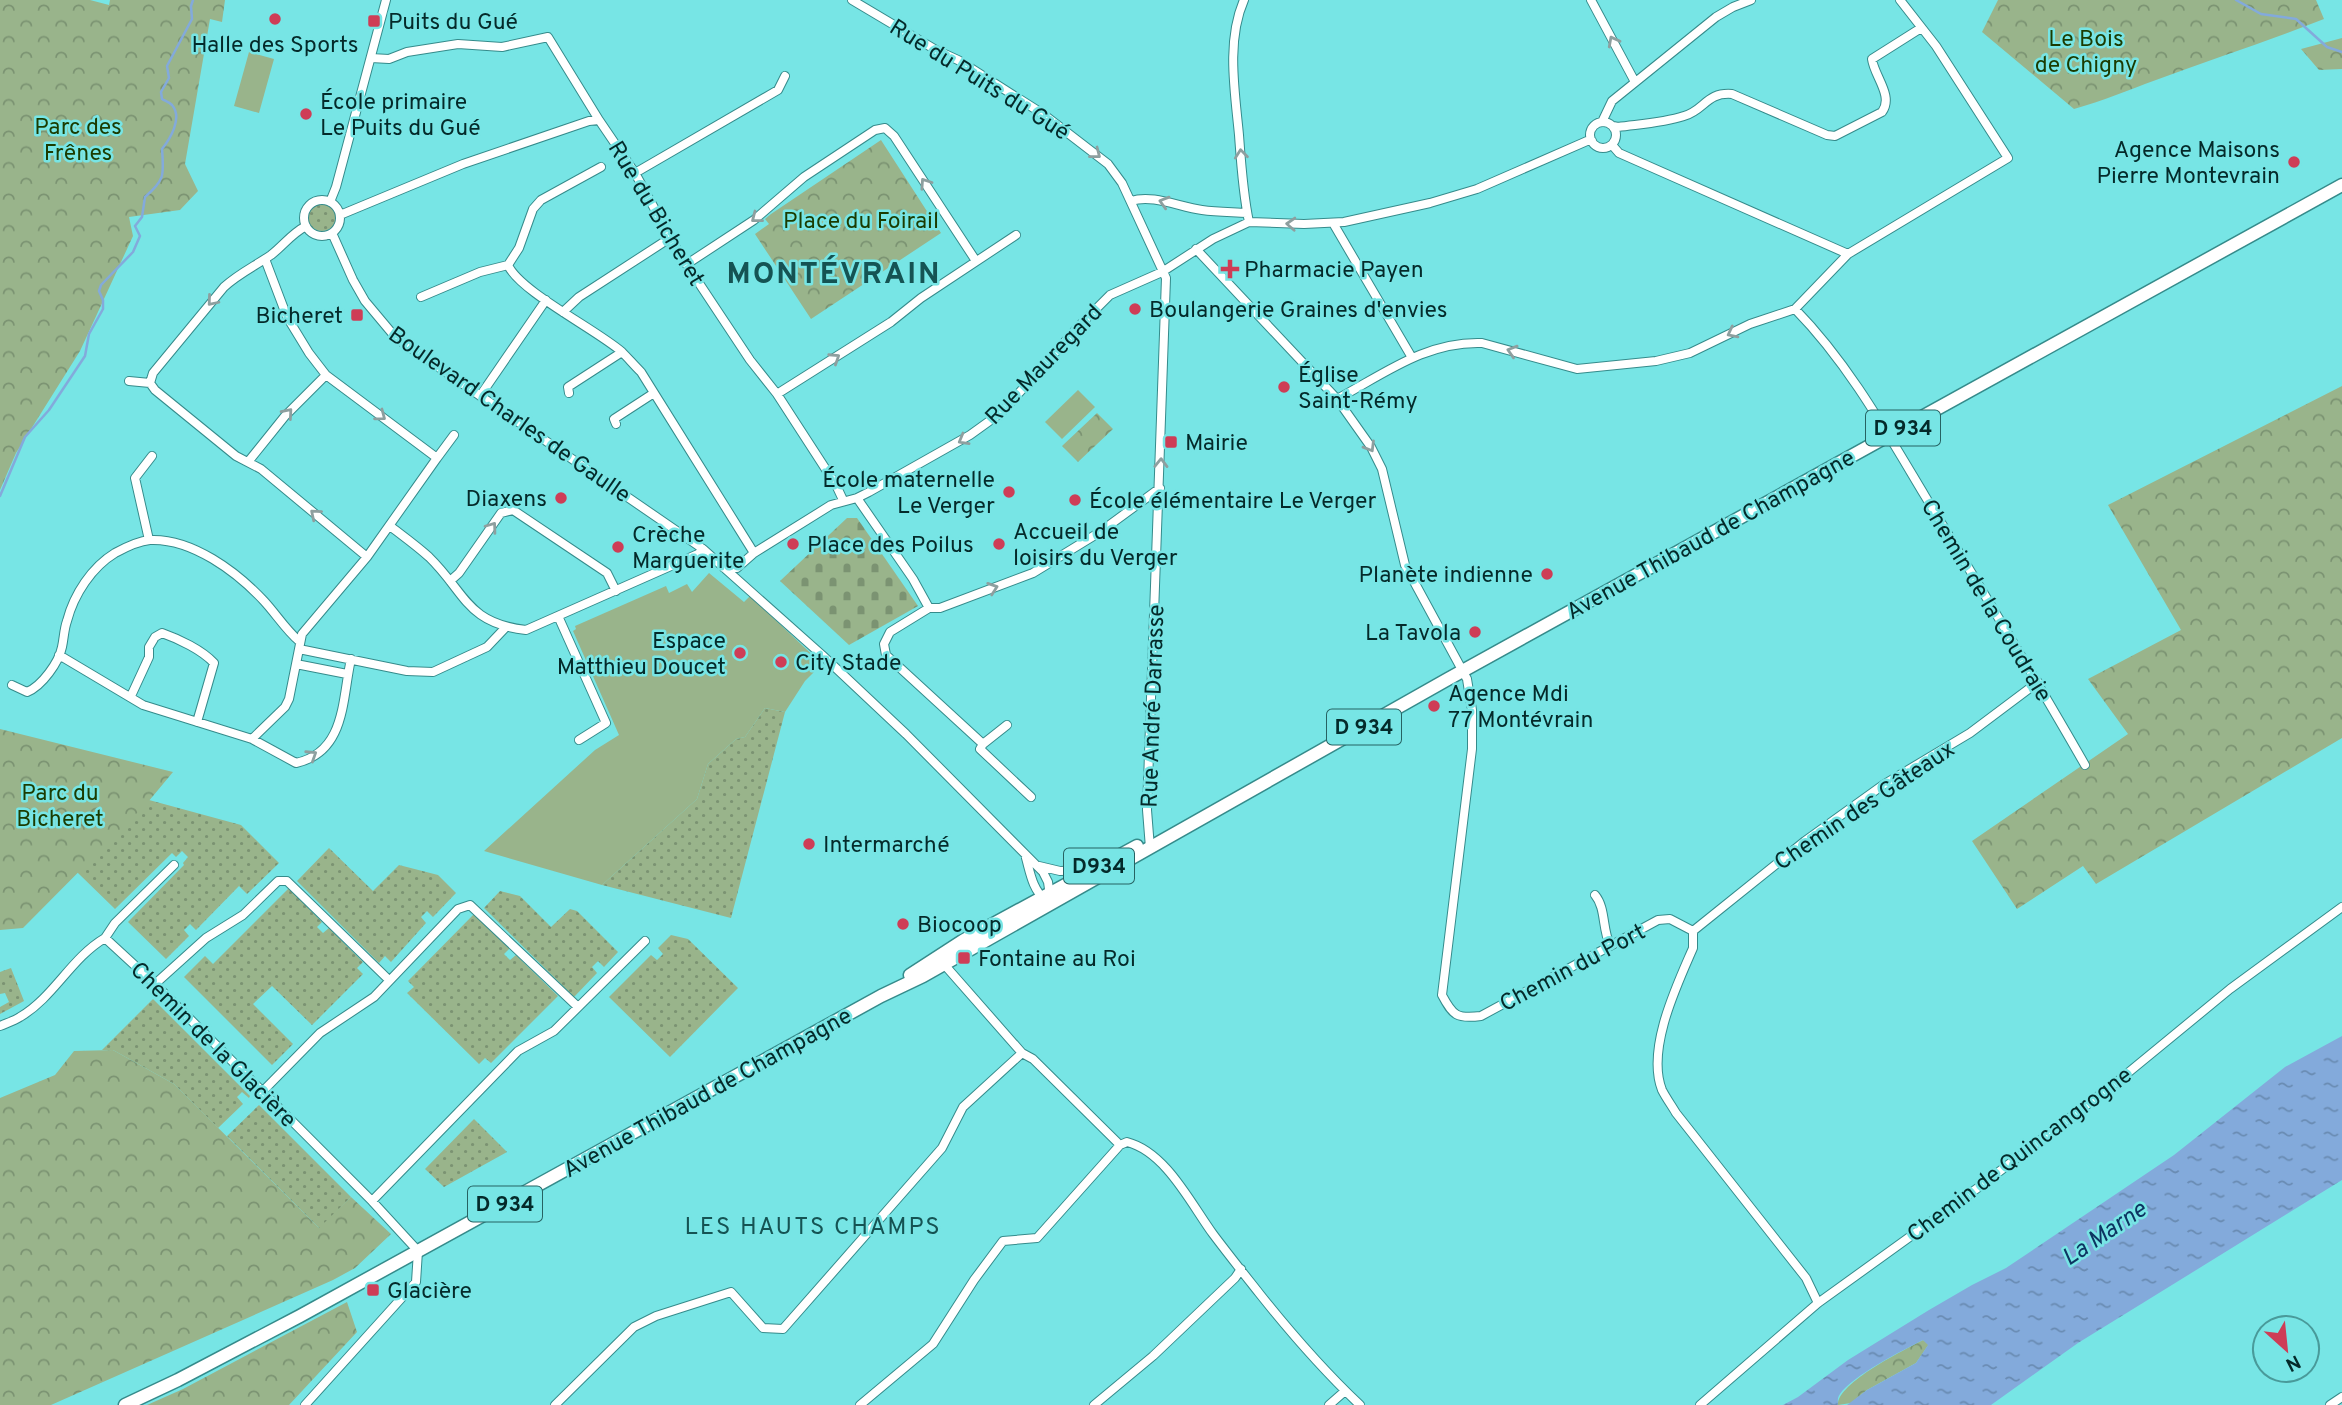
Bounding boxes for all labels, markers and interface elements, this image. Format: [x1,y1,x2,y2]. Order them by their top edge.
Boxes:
place label: Puits du Gué [388,9,518,38]
marker: Halle des Sports [267,11,283,27]
marker: Puits du Gué [366,13,382,29]
street label: Rue du Puits du Gué [883,14,1074,148]
park label: Le Bois de Chigny [2035,26,2137,81]
place label: Halle des Sports [191,32,359,61]
one-way arrow [1608,36,1621,48]
place label: École primaire Le Puits du Gué [320,88,481,144]
marker: École primaire Le Puits du Gué [298,106,314,122]
park label: Parc des Frênes [34,114,122,169]
street label: Rue du Bicheret [600,136,710,292]
place label: Agence Maisons Pierre Montevrain [2096,137,2280,192]
one-way arrow [1088,146,1101,159]
one-way arrow [1233,148,1248,160]
marker: Agence Maisons Pierre Montevrain [2286,154,2302,170]
one-way arrow [921,178,933,191]
one-way arrow [1159,196,1171,211]
park label: Place du Foirail [783,208,939,237]
one-way arrow [751,209,763,222]
one-way arrow [1285,216,1296,231]
district label: MONTÉVRAIN [727,255,941,294]
place label: Pharmacie Payen [1244,257,1424,286]
marker: Pharmacie Payen [1222,261,1238,277]
one-way arrow [208,293,221,306]
place label: Boulangerie Graines d'envies [1149,297,1447,326]
street label: Rue Mauregard [980,299,1110,432]
marker: Boulangerie Graines d'envies [1127,301,1143,317]
place label: Bicheret [255,303,343,332]
marker: Bicheret [349,307,365,323]
street label: Boulevard Charles de Gaulle [382,321,635,511]
one-way arrow [1727,325,1739,339]
one-way arrow [1507,344,1519,359]
one-way arrow [827,353,840,366]
place label: Église Saint-Rémy [1298,361,1418,417]
marker: Église Saint-Rémy [1276,379,1292,395]
one-way arrow [373,407,385,420]
one-way arrow [280,408,292,421]
road number: D 934 [1866,410,1940,446]
place label: Mairie [1185,430,1248,459]
one-way arrow [957,431,970,444]
marker: Mairie [1163,434,1179,450]
one-way arrow [1362,440,1375,453]
street label: Avenue Thibaud de Champagne [1562,445,1861,628]
one-way arrow [1153,457,1168,468]
place label: École maternelle Le Verger [822,466,995,522]
marker: École maternelle Le Verger [1001,484,1017,500]
place label: Diaxens [465,486,547,515]
place label: École élémentaire Le Verger [1089,487,1377,517]
marker: Diaxens [553,490,569,506]
marker: École élémentaire Le Verger [1067,492,1083,508]
street label: Chemin de la Coudraie [1913,495,2057,708]
one-way arrow [310,509,322,522]
place label: Accueil de loisirs du Verger [1013,519,1178,574]
one-way arrow [483,522,496,535]
place label: Crèche Marguerite [632,522,744,577]
place label: Place des Poilus [807,532,974,561]
marker: Place des Poilus [785,536,801,552]
marker: Accueil de loisirs du Verger [991,536,1007,552]
marker: Crèche Marguerite [610,539,626,555]
place label: Planète indienne [1359,562,1533,591]
marker: Planète indienne [1539,566,1555,582]
one-way arrow [987,582,999,596]
street label: Rue André Darrasse [1136,604,1173,808]
place label: La Tavola [1365,620,1461,649]
marker: La Tavola [1467,624,1483,640]
place label: Espace Matthieu Doucet [557,628,726,683]
marker: Espace Matthieu Doucet [732,645,748,661]
place label: City Stade [795,650,901,679]
marker: City Stade [773,654,789,670]
place label: Agence Mdi 77 Montévrain [1448,681,1593,736]
marker: Agence Mdi 77 Montévrain [1426,698,1442,714]
road number: D 934 [1327,710,1401,744]
street label: Chemin des Gâteaux [1770,736,1961,878]
one-way arrow [304,750,317,763]
park label: Parc du Bicheret [16,780,104,835]
place label: Intermarché [823,832,950,861]
marker: Intermarché [801,836,817,852]
road number: D934 [1064,848,1134,884]
place label: Biocoop [917,912,1002,941]
marker: Biocoop [895,916,911,932]
street label: Chemin du Port [1495,919,1651,1020]
place label: Fontaine au Roi [978,946,1136,975]
marker: Fontaine au Roi [956,950,972,966]
street label: Chemin de la Glacière [123,957,301,1135]
street label: Avenue Thibaud de Champagne [559,1003,858,1186]
street label: Chemin de Quincangrogne [1902,1062,2139,1250]
road number: D 934 [468,1186,542,1222]
water label: La Marne [2057,1195,2154,1274]
district label: LES HAUTS CHAMPS [684,1213,942,1243]
place label: Glacière [387,1278,472,1307]
marker: Glacière [365,1282,381,1298]
north arrow [2251,1314,2321,1384]
text: N [2281,1349,2304,1376]

